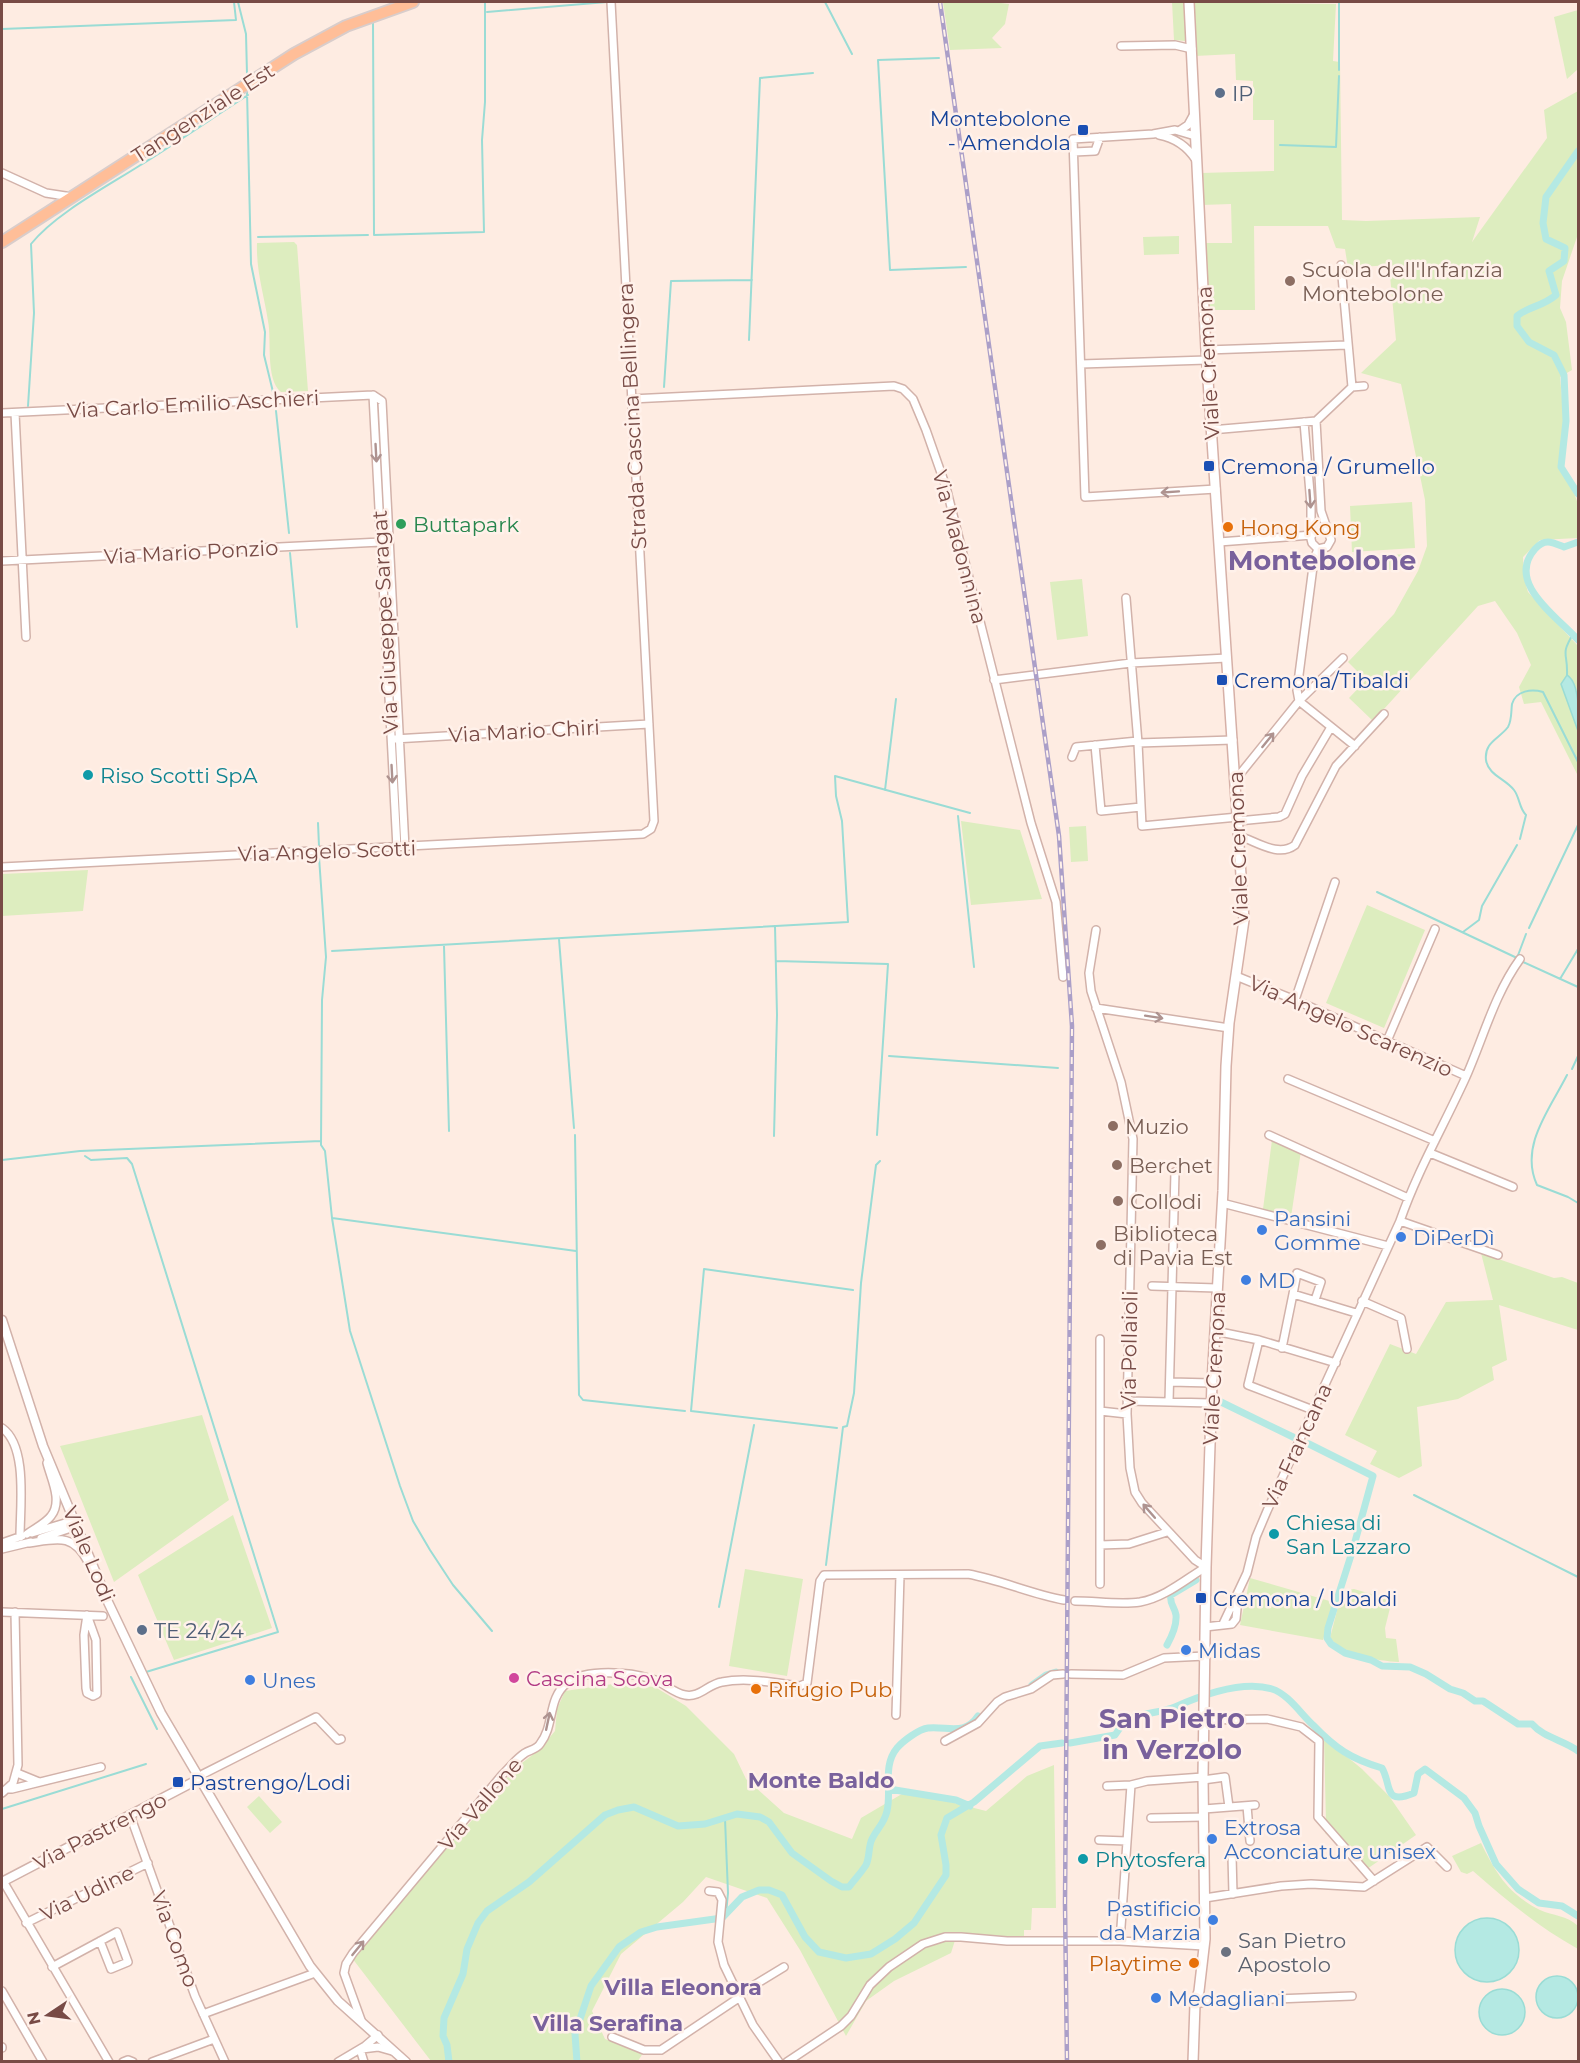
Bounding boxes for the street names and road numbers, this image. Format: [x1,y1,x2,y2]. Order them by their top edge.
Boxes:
street label: Tangenziale Est [127,58,279,168]
street label: Strada Cascina Bellingera [613,282,651,550]
street label: Viale Cremona [1191,285,1225,441]
street label: Via Carlo Emilio Aschieri [66,385,320,423]
street label: Via Madonnina [927,467,993,627]
street label: Via Giuseppe Saragat [367,510,403,734]
street label: Via Mario Ponzio [103,535,279,569]
street label: Via Mario Chiri [448,715,600,747]
street label: Viale Cremona [1223,771,1253,925]
street label: Via Angelo Scotti [237,835,417,867]
street label: Via Angelo Scarenzio [1245,970,1457,1082]
street label: Via Pollaioli [1115,1290,1143,1410]
street label: Viale Cremona [1197,1290,1231,1446]
street label: Via Francana [1257,1379,1337,1513]
street label: Viale Lodi [58,1502,120,1606]
street label: Via Vallone [433,1752,527,1856]
street label: Via Pastrengo [29,1787,171,1875]
street label: Via Udine [36,1860,138,1926]
street label: Via Como [146,1887,204,1991]

